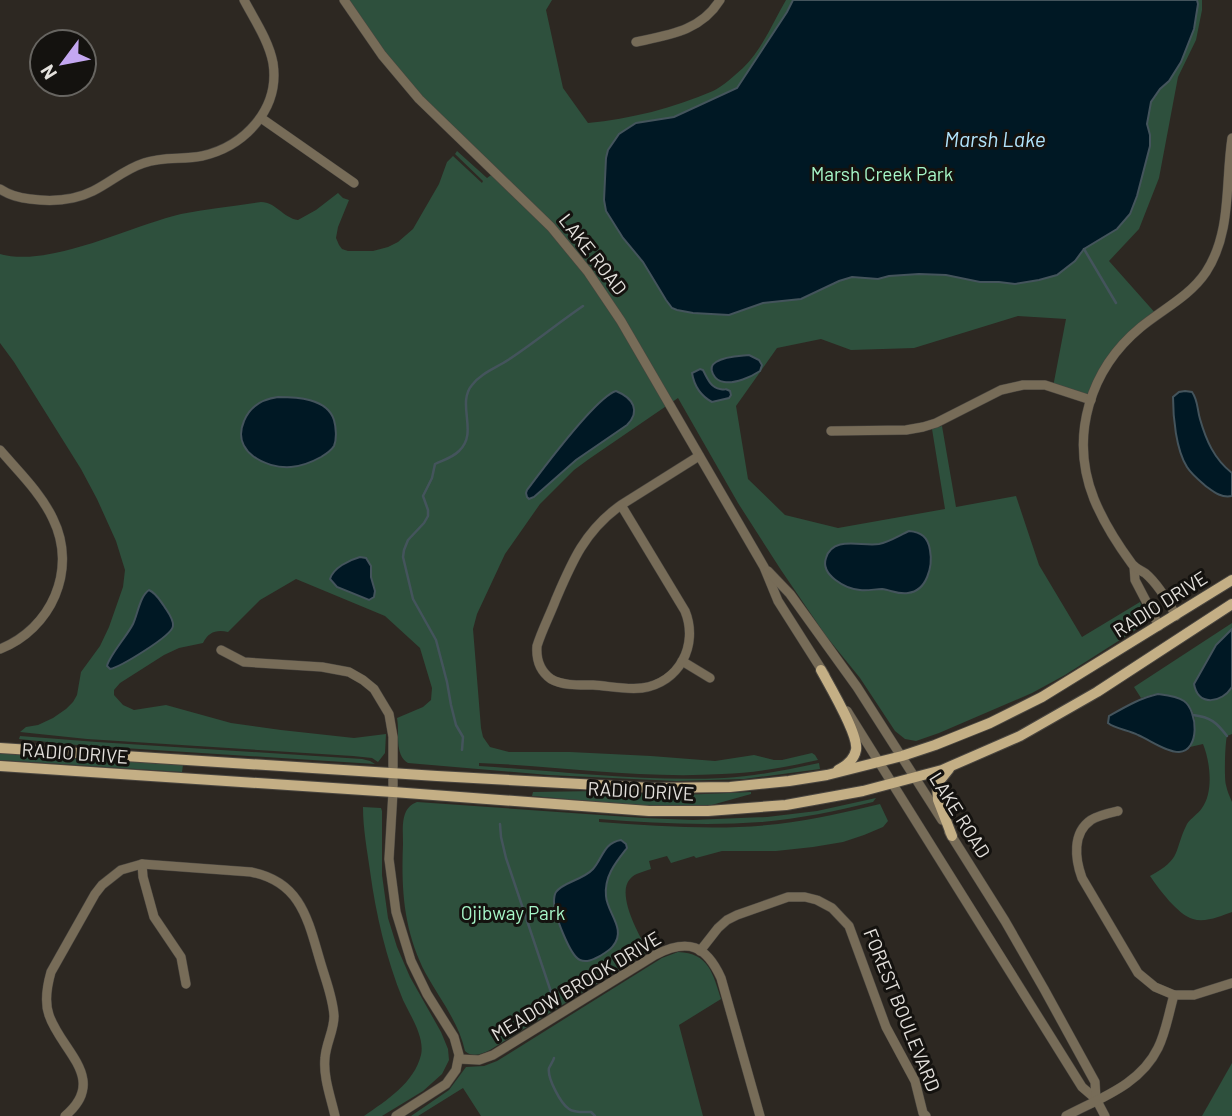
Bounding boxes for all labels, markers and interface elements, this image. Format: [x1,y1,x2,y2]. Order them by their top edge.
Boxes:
north arrow [28,28,98,98]
text: N [35,61,61,84]
water label: Marsh Lake [944,126,1046,151]
park label: Marsh Creek Park [811,162,953,185]
street label: LAKE ROAD [555,208,632,299]
street label: RADIO DRIVE [1108,566,1211,642]
street label: RADIO DRIVE [21,737,129,768]
street label: LAKE ROAD [925,768,996,862]
street label: RADIO DRIVE [587,776,695,805]
park label: Ojibway Park [461,901,565,924]
street label: FOREST BOULEVARD [859,925,946,1095]
street label: MEADOW BROOK DRIVE [487,926,665,1045]

